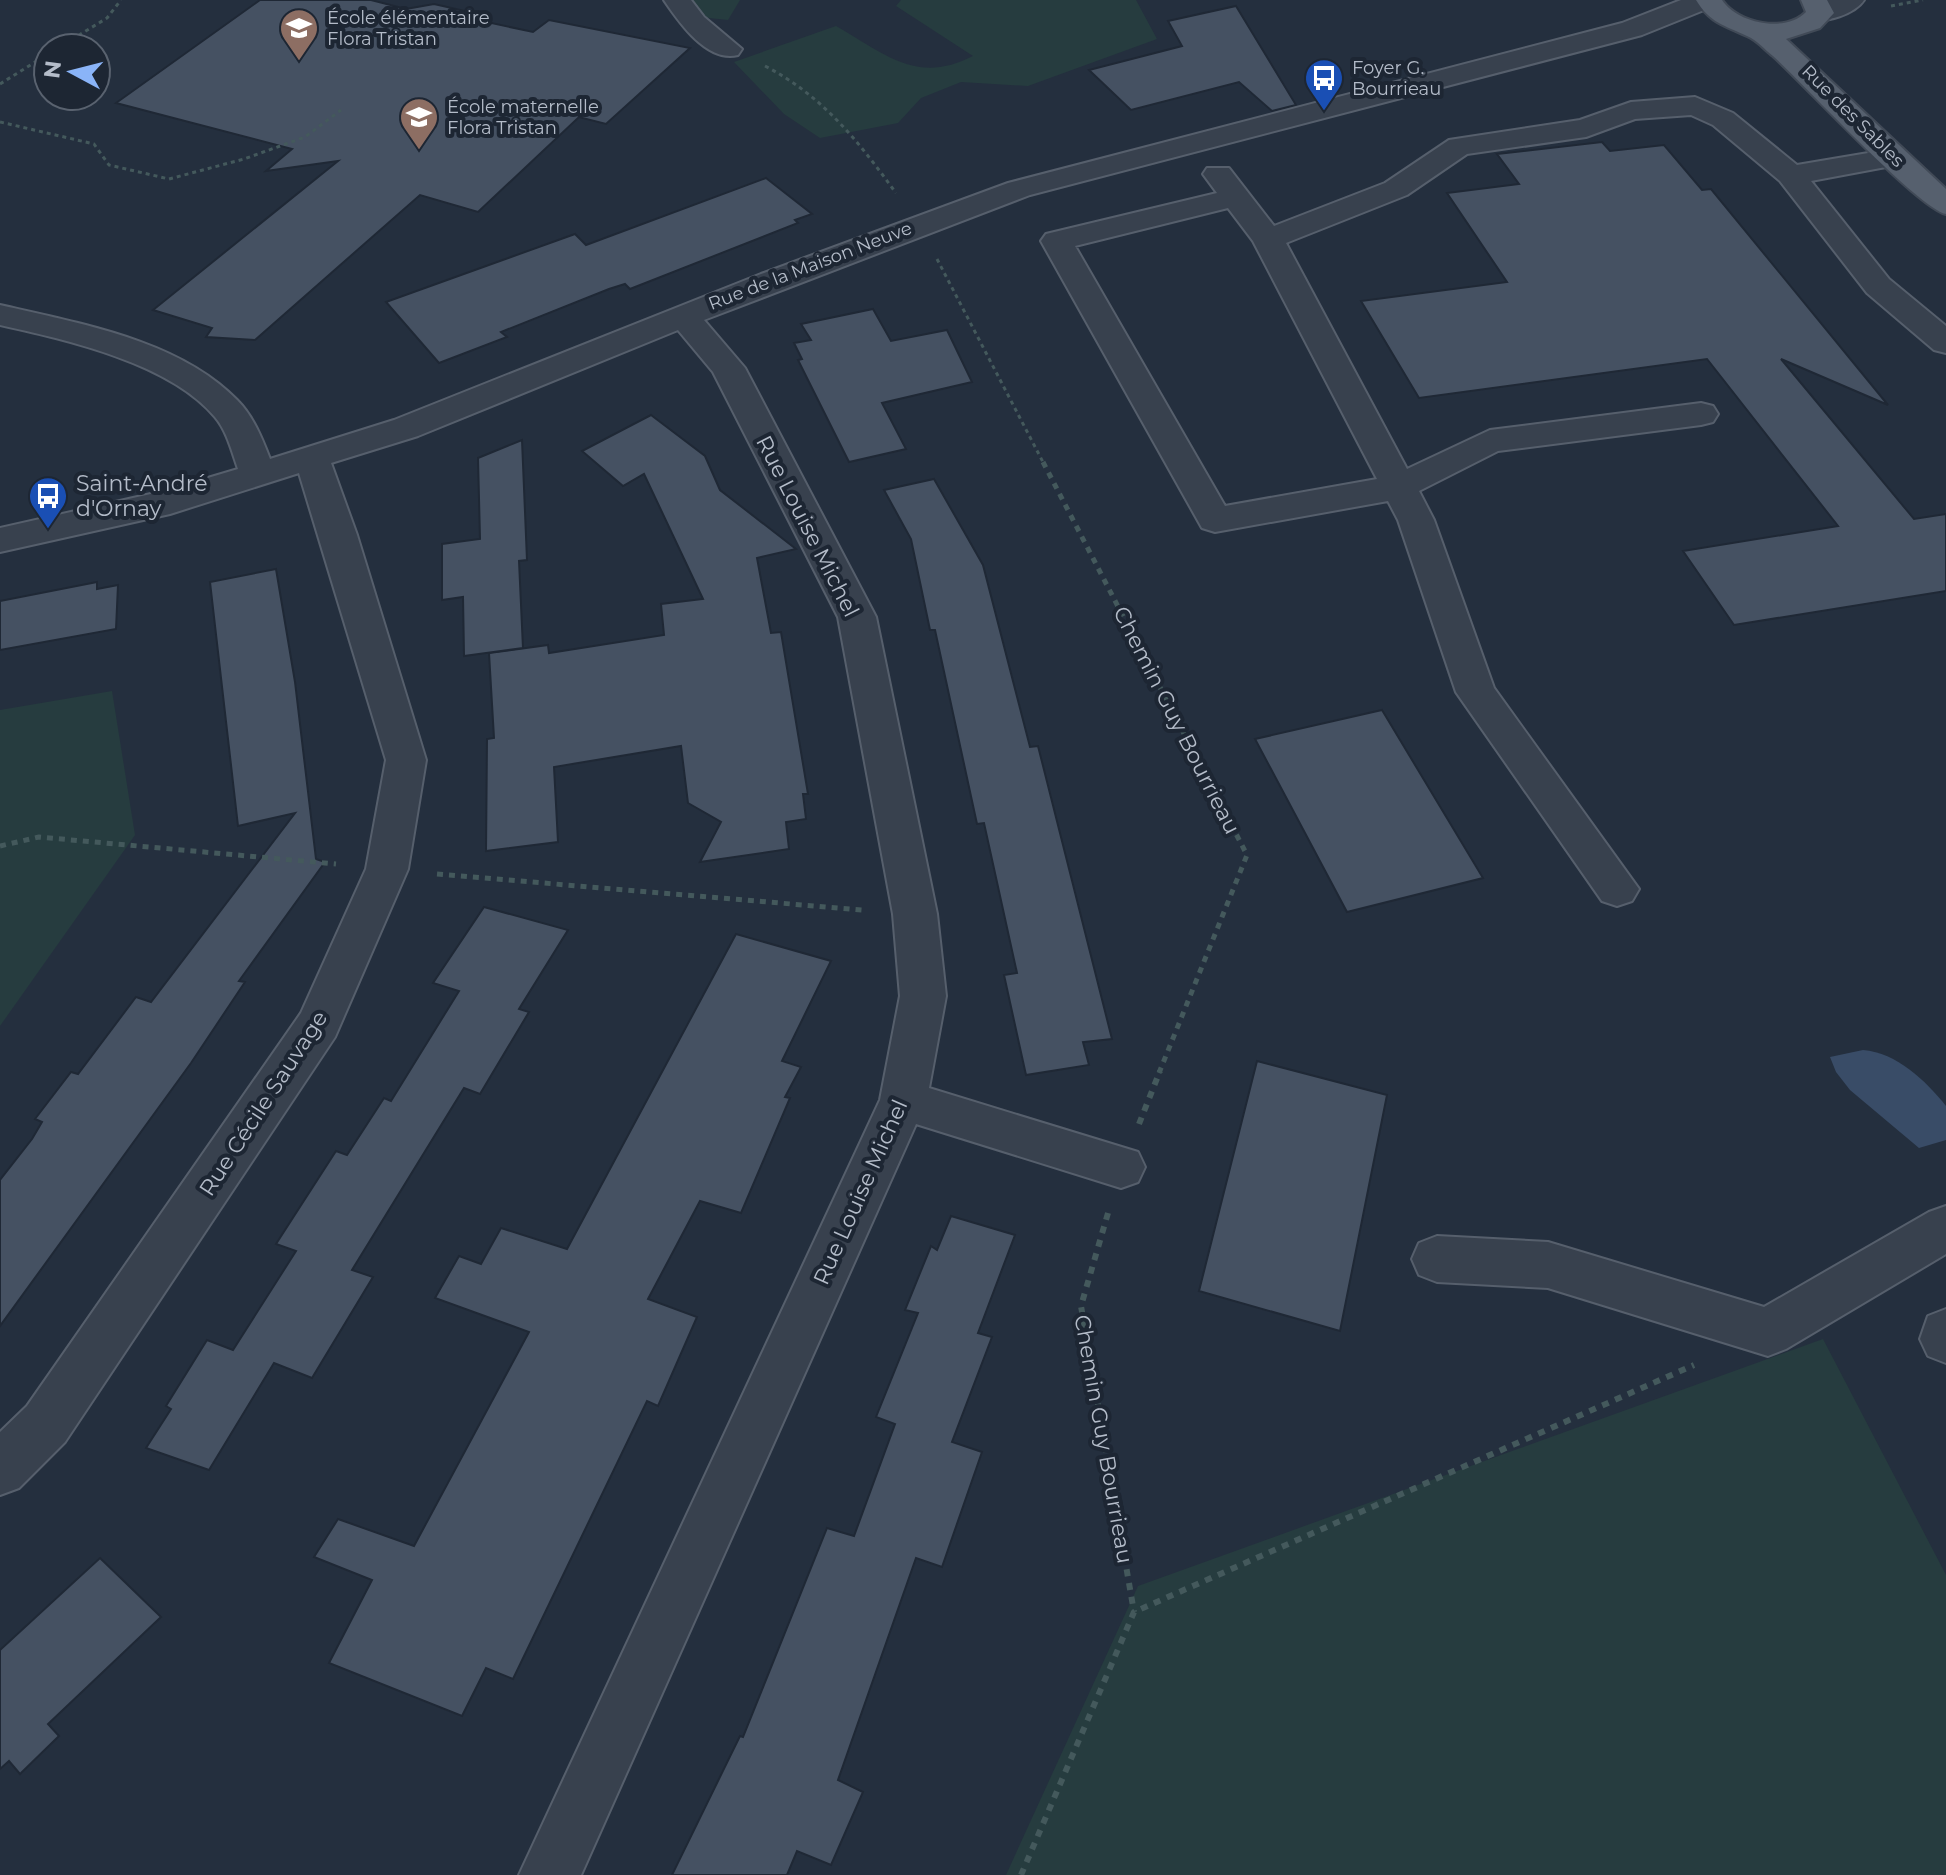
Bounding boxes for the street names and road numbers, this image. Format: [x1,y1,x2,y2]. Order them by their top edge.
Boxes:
street label: Rue des Sables [1797,60,1909,172]
street label: Rue de la Maison Neuve [705,217,915,315]
street label: Rue Louise Michel [750,431,865,621]
street label: Chemin Guy Bourrieau [1107,602,1246,839]
street label: Rue Cécile Sauvage [193,1006,333,1201]
street label: Rue Louise Michel [807,1095,913,1289]
street label: Chemin Guy Bourrieau [1068,1313,1139,1566]

